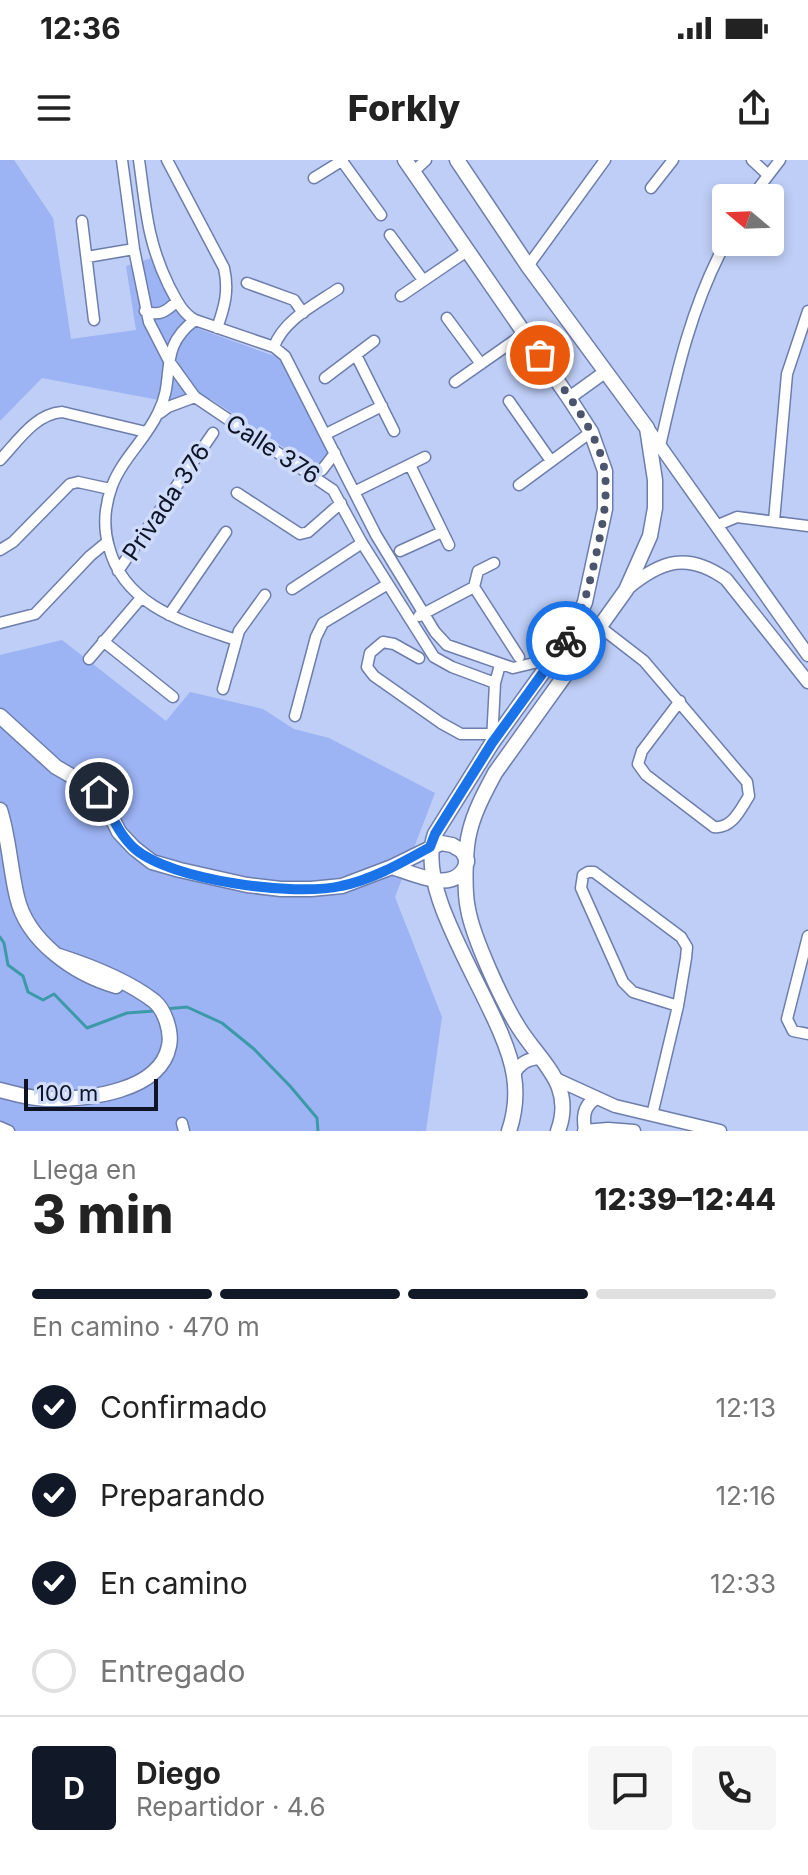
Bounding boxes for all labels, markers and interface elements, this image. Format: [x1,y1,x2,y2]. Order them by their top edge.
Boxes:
text: 12:36 [40,10,121,46]
icon: menu [32,86,76,130]
text: Forkly [348,86,460,130]
icon: share [732,86,776,130]
north arrow [712,184,784,256]
map controls [712,184,784,256]
pin [506,321,574,389]
icon: bag [518,333,562,377]
street label: Calle 376 [221,408,325,490]
street label: Privada 376 [116,438,216,566]
courier [526,601,606,681]
icon: bike [544,619,588,663]
pin [65,758,133,826]
icon: home [77,770,121,814]
scale bar [24,1075,158,1111]
text: 100 m [36,1080,98,1106]
text: Llega en [32,1154,137,1185]
text: 12:39–12:44 [594,1181,776,1217]
text: 3 min [32,1183,174,1246]
text: En camino · 470 m [32,1311,260,1342]
icon: check [32,1385,76,1429]
text: Confirmado [100,1389,267,1425]
text: 12:13 [715,1392,776,1423]
icon: check [32,1473,76,1517]
text: Preparando [100,1477,265,1513]
text: 12:16 [715,1480,776,1511]
icon: check [32,1561,76,1605]
text: En camino [100,1565,248,1601]
text: 12:33 [710,1568,776,1599]
text: Entregado [100,1653,245,1689]
button: chat [588,1746,672,1830]
button: phone [692,1746,776,1830]
text: Diego [136,1755,221,1791]
text: D [63,1770,85,1806]
text: Repartidor · 4.6 [136,1791,326,1822]

